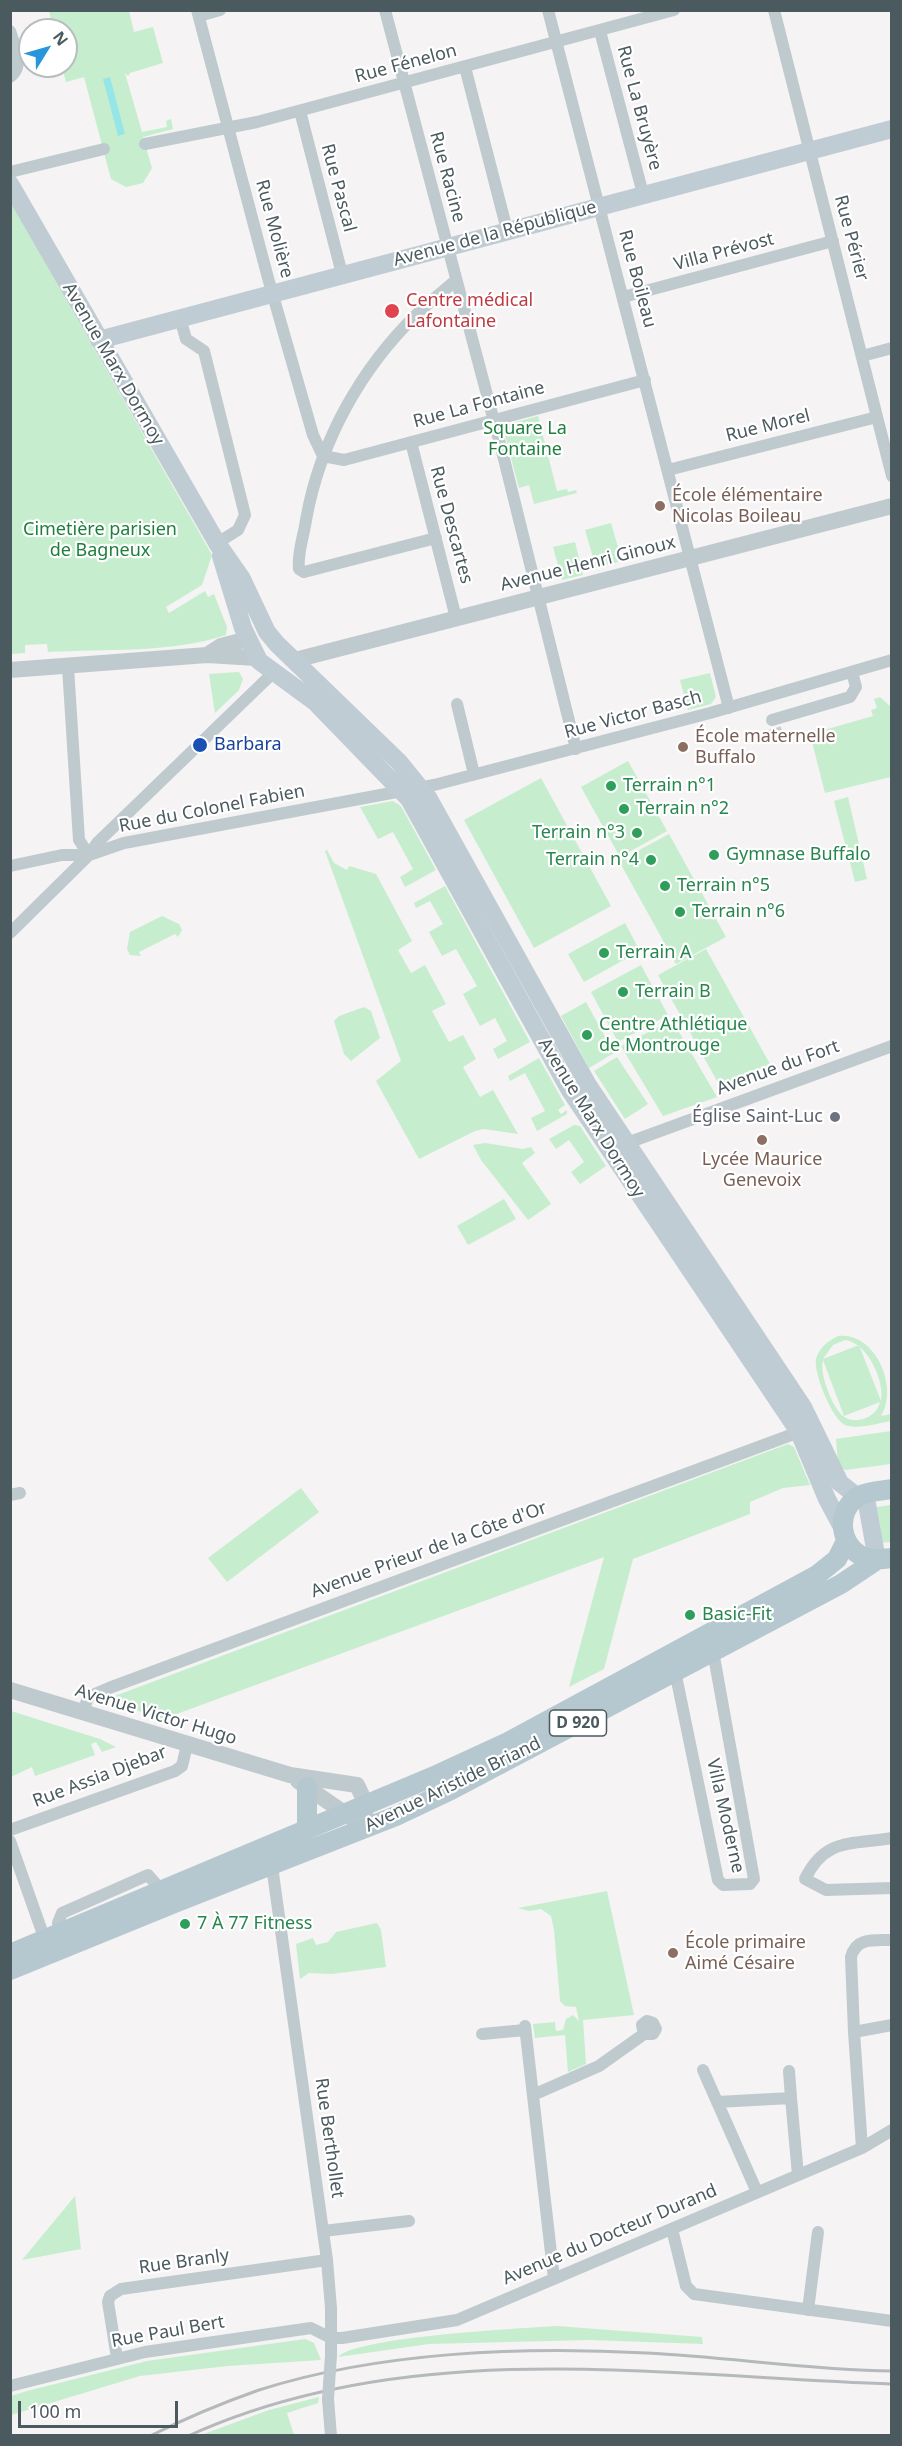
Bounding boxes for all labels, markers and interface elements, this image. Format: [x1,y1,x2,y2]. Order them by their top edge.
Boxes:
north arrow [18,18,78,78]
text: N [48,27,73,50]
street label: Rue Fénelon [353,40,459,88]
street label: Rue La Bruyère [612,43,666,173]
street label: Rue Racine [425,129,469,225]
street label: Rue Pascal [316,142,360,234]
street label: Rue Molière [250,177,298,281]
street label: Rue Périer [829,193,873,283]
street label: Avenue de la République [391,196,599,272]
street label: Rue Boileau [614,228,660,330]
street label: Villa Prévost [672,228,776,276]
street label: Avenue Marx Dormoy [58,279,168,449]
place label: Centre médical Lafontaine [406,290,533,332]
marker: Centre médical Lafontaine [383,302,401,320]
street label: Rue La Fontaine [411,377,547,433]
street label: Rue Morel [724,405,812,447]
park label: Square La Fontaine [483,418,567,460]
street label: Rue Descartes [425,464,477,586]
place label: École élémentaire Nicolas Boileau [672,485,823,528]
marker: École élémentaire Nicolas Boileau [653,499,667,513]
park label: Cimetière parisien de Bagneux [23,519,177,562]
street label: Avenue Henri Ginoux [498,532,678,596]
street label: Rue Victor Basch [562,686,704,744]
place label: École maternelle Buffalo [695,726,836,768]
place label: Barbara [214,734,282,756]
marker: Barbara [191,736,209,754]
marker: École maternelle Buffalo [676,740,690,754]
place label: Terrain n°1 [623,775,716,797]
marker: Terrain n°1 [604,779,618,793]
street label: Rue du Colonel Fabien [117,780,307,838]
place label: Terrain n°2 [636,798,729,820]
marker: Terrain n°2 [617,802,631,816]
place label: Terrain n°3 [532,822,625,844]
marker: Terrain n°3 [630,826,644,840]
place label: Gymnase Buffalo [726,844,871,866]
marker: Gymnase Buffalo [707,848,721,862]
place label: Terrain n°4 [546,849,639,871]
marker: Terrain n°4 [644,853,658,867]
place label: Terrain n°5 [677,875,770,897]
marker: Terrain n°5 [658,879,672,893]
place label: Terrain n°6 [692,901,785,923]
marker: Terrain n°6 [673,905,687,919]
place label: Terrain A [616,942,691,964]
marker: Terrain A [597,946,611,960]
place label: Terrain B [635,981,711,1003]
marker: Terrain B [616,985,630,999]
place label: Centre Athlétique de Montrouge [599,1014,747,1056]
marker: Centre Athlétique de Montrouge [580,1028,594,1042]
street label: Avenue Marx Dormoy [533,1034,649,1202]
street label: Avenue du Fort [714,1036,842,1100]
place label: Église Saint-Luc [692,1106,823,1128]
marker: Église Saint-Luc [828,1110,842,1124]
marker: Lycée Maurice Genevoix [755,1133,769,1147]
place label: Lycée Maurice Genevoix [702,1149,822,1192]
street label: Avenue Prieur de la Côte d'Or [308,1497,550,1603]
place label: Basic-Fit [702,1604,772,1626]
marker: Basic-Fit [683,1608,697,1622]
street label: Avenue Victor Hugo [73,1680,239,1750]
road number: D 920 [550,1710,606,1736]
street label: Avenue Aristide Briand [361,1733,545,1837]
street label: Rue Assia Djebar [30,1741,170,1813]
street label: Villa Moderne [701,1757,749,1875]
place label: 7 À 77 Fitness [197,1913,312,1935]
marker: 7 À 77 Fitness [178,1917,192,1931]
place label: École primaire Aimé Césaire [685,1932,806,1974]
marker: École primaire Aimé Césaire [666,1946,680,1960]
street label: Rue Berthollet [310,2077,348,2199]
street label: Avenue du Docteur Durand [499,2180,721,2290]
street label: Rue Branly [137,2245,231,2279]
street label: Rue Paul Bert [110,2311,226,2353]
scale bar [21,2389,182,2427]
text: 100 m [29,2399,81,2423]

